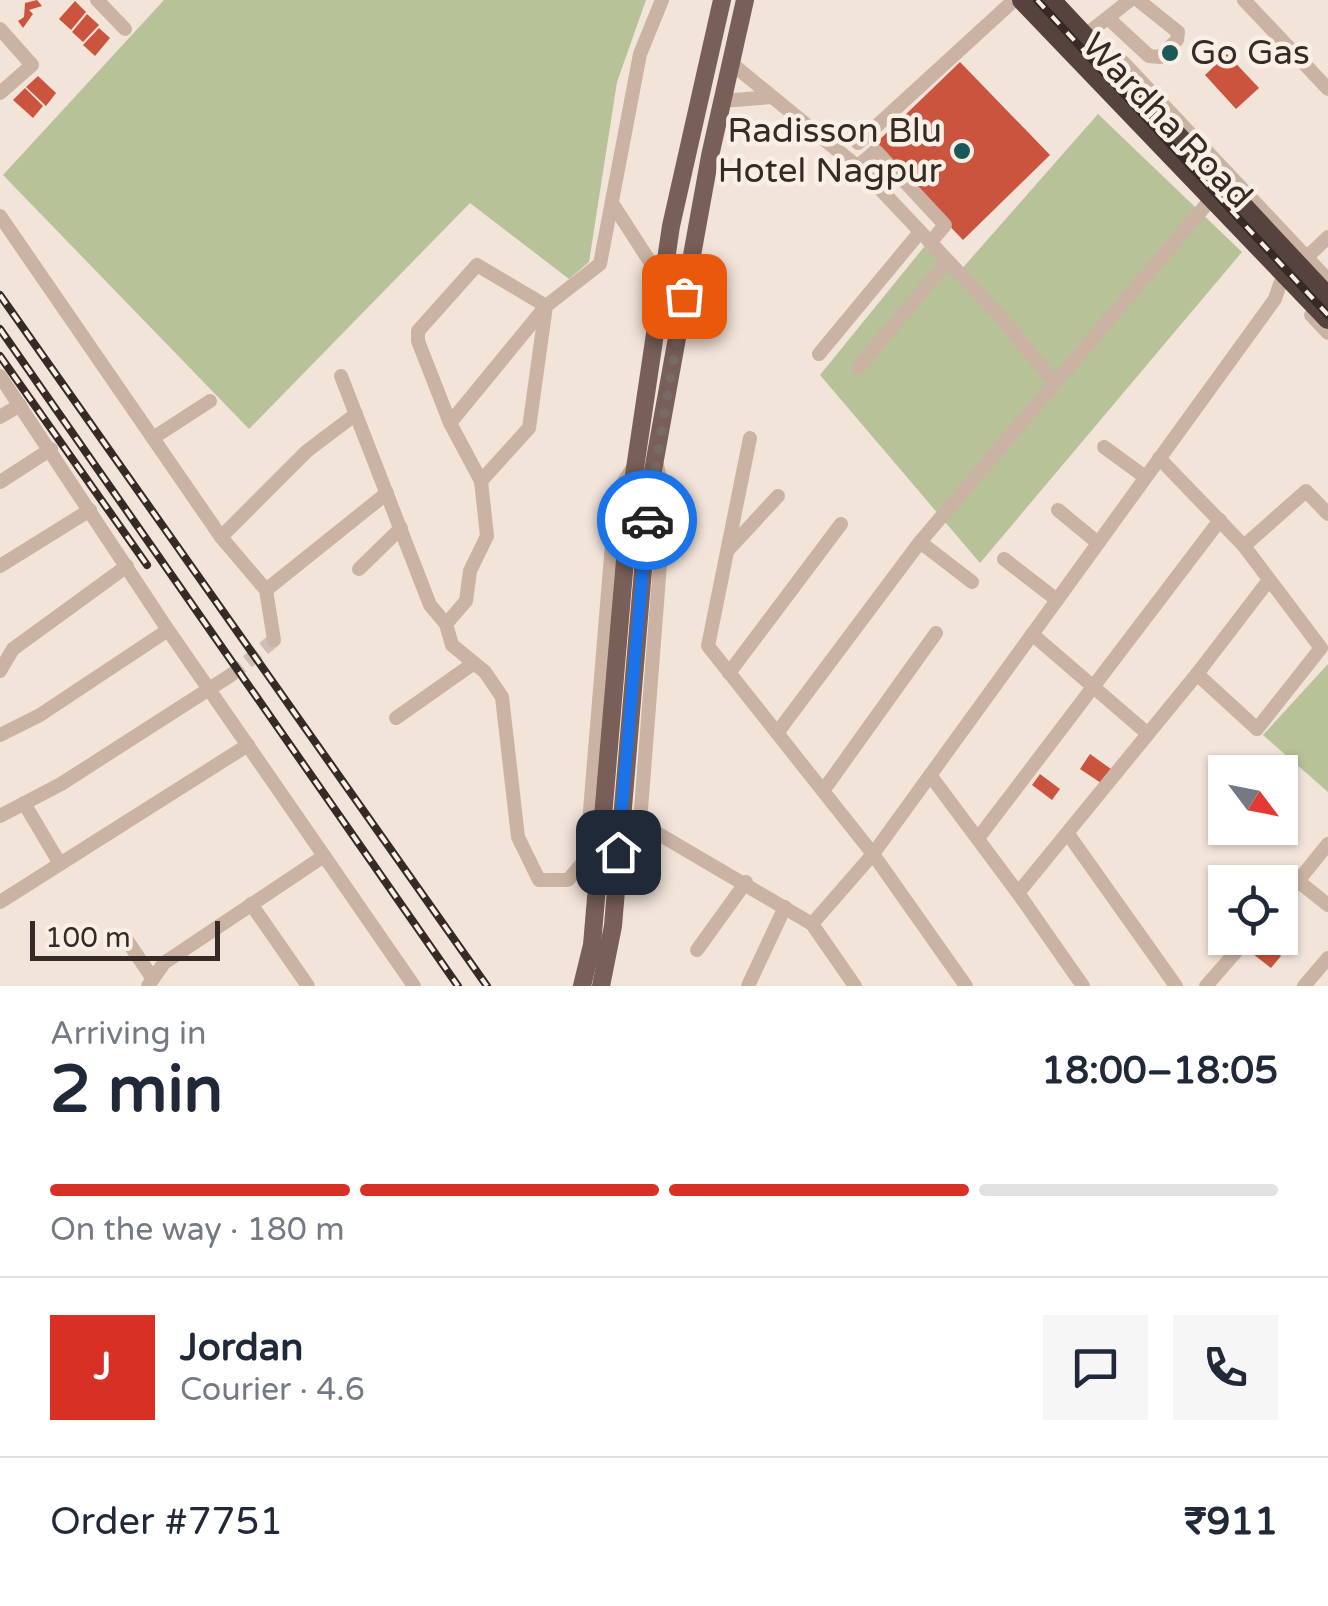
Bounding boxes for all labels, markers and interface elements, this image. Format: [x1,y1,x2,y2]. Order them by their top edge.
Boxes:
street label: Wardha Road [1073,25,1261,217]
place label: Go Gas [1190,32,1310,74]
marker: Go Gas [1159,42,1181,64]
place label: Radisson Blu Hotel Nagpur [718,110,943,192]
marker: Radisson Blu Hotel Nagpur [951,140,973,162]
pin [642,254,727,339]
icon: bag [657,269,712,324]
courier [597,470,697,570]
icon: car [620,493,675,548]
north arrow [1208,755,1298,845]
map controls [1208,755,1298,955]
pin [576,810,661,895]
icon: home [591,825,646,880]
button: locate [1208,865,1298,955]
scale bar [30,916,220,960]
text: 100 m [45,921,131,955]
text: Arriving in [50,1015,207,1053]
text: 18:00–18:05 [1041,1048,1278,1094]
text: 2 min [50,1051,223,1130]
text: On the way · 180 m [50,1211,345,1249]
button: chat [1043,1315,1148,1420]
button: phone [1173,1315,1278,1420]
text: Jordan [180,1325,303,1371]
text: J [94,1344,111,1390]
text: Courier · 4.6 [180,1371,365,1409]
text: Order #7751 [50,1499,283,1545]
text: ₹911 [1184,1499,1278,1545]

